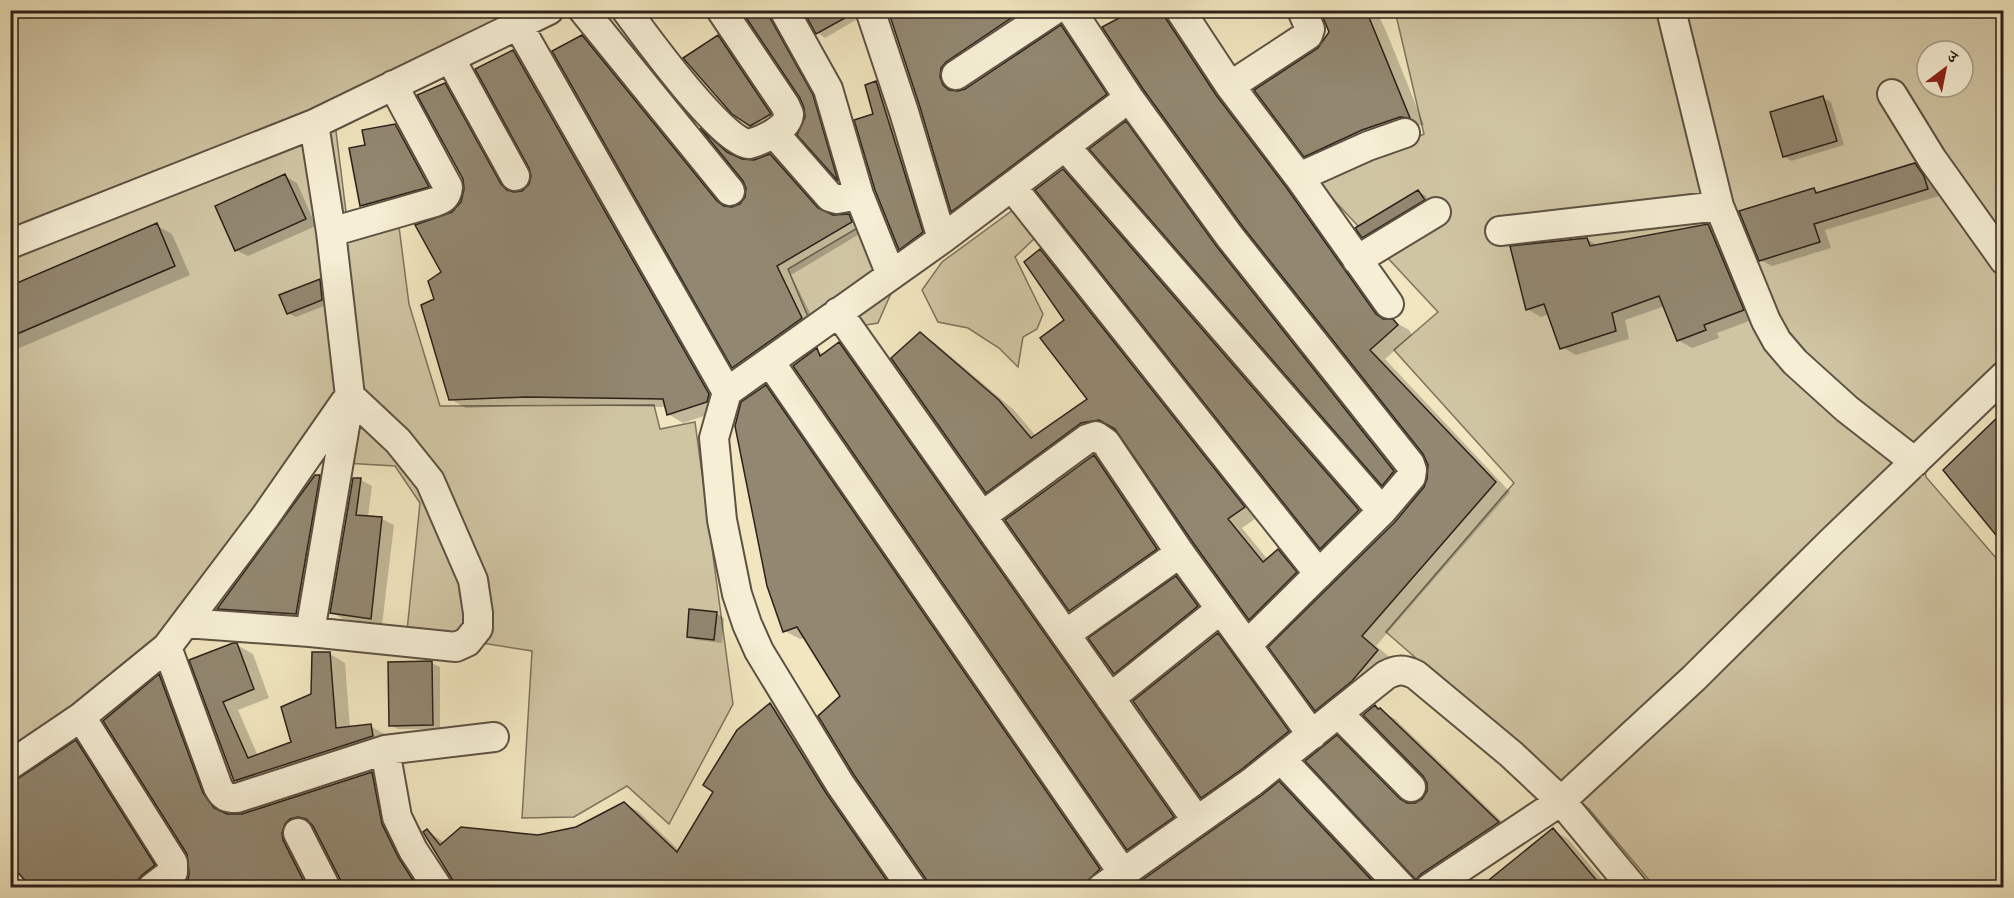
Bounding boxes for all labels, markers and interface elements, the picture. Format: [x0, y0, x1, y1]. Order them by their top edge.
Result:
north arrow [1915, 39, 1975, 99]
text: उ [1943, 46, 1963, 69]

